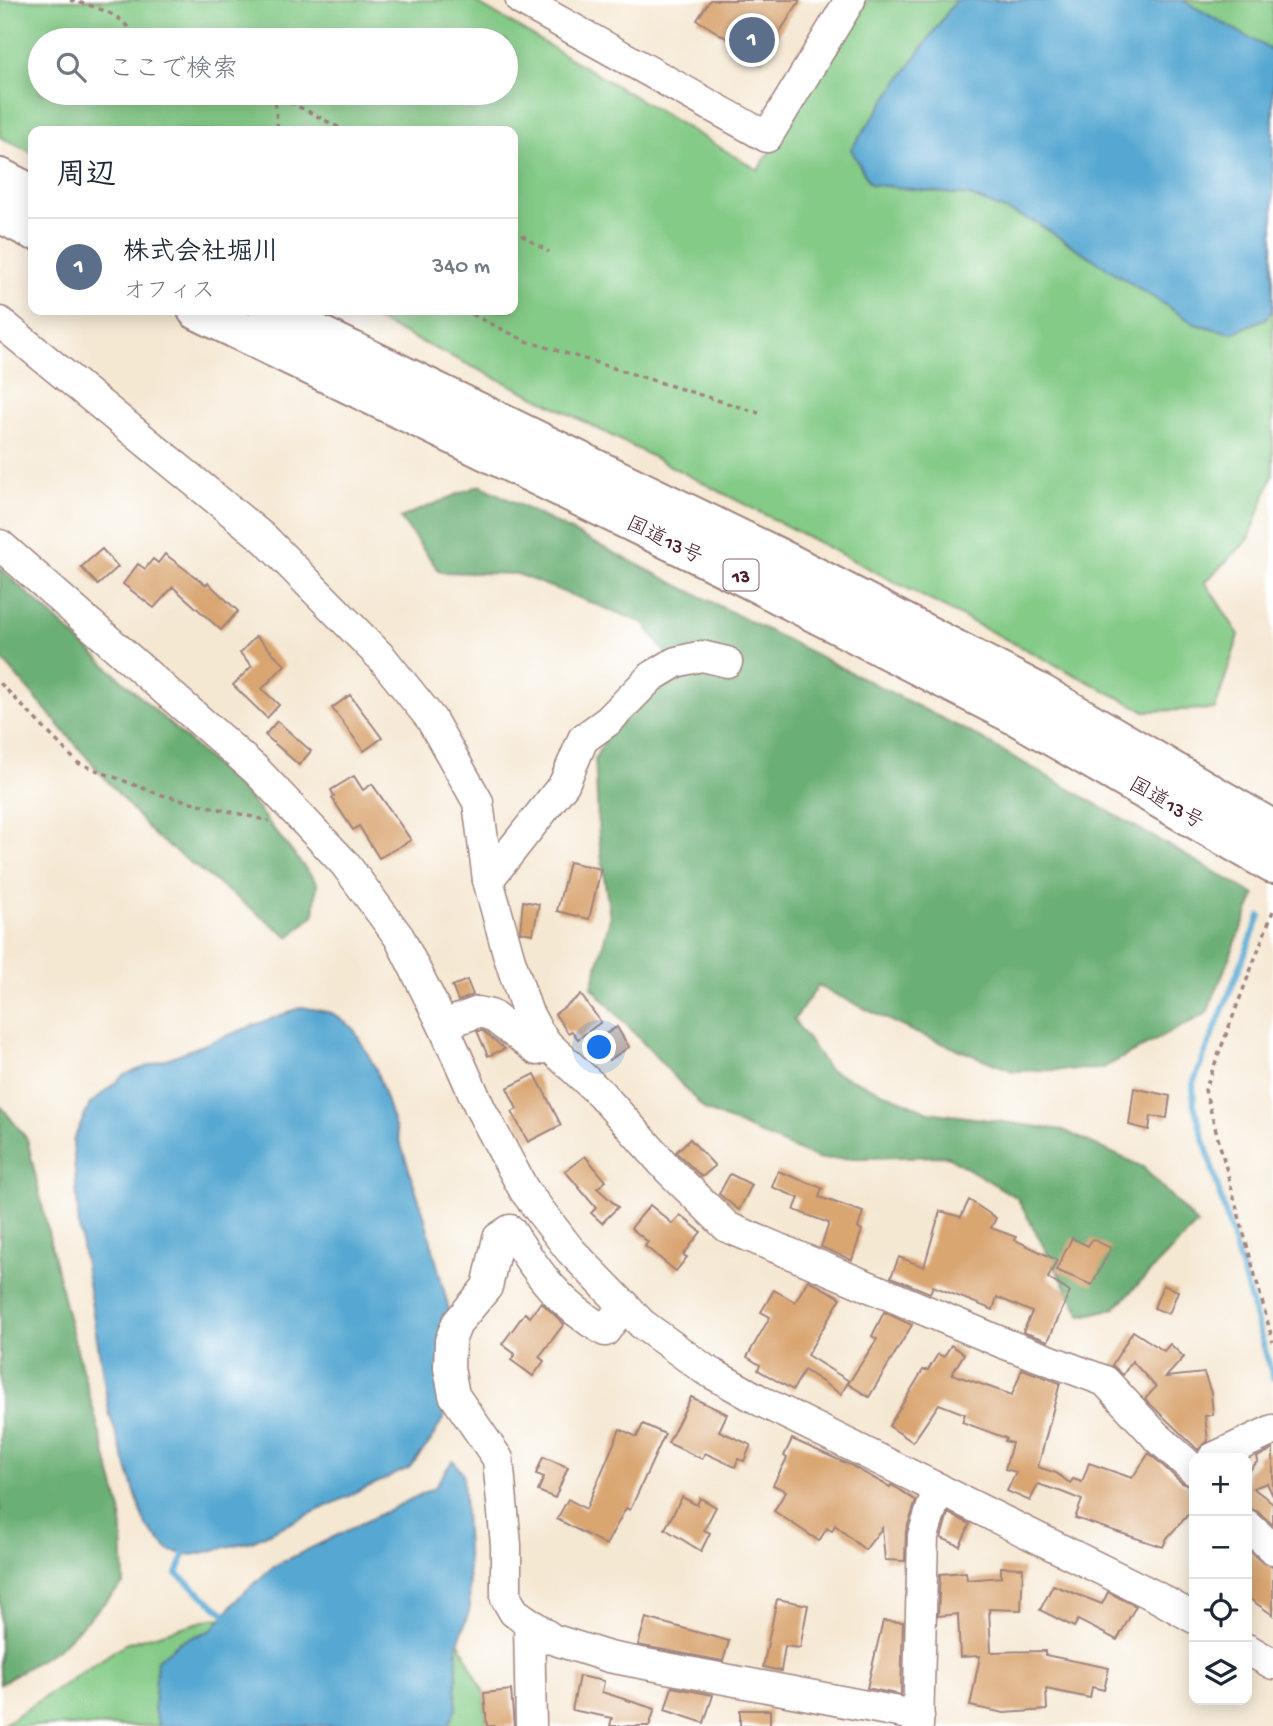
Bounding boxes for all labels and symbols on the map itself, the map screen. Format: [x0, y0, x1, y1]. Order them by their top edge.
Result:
pin: 1 [729, 14, 775, 66]
street label: 国道13号 [621, 512, 706, 571]
road number: 13 [724, 560, 758, 590]
street label: 国道13号 [1123, 773, 1208, 836]
your location [582, 1030, 616, 1064]

